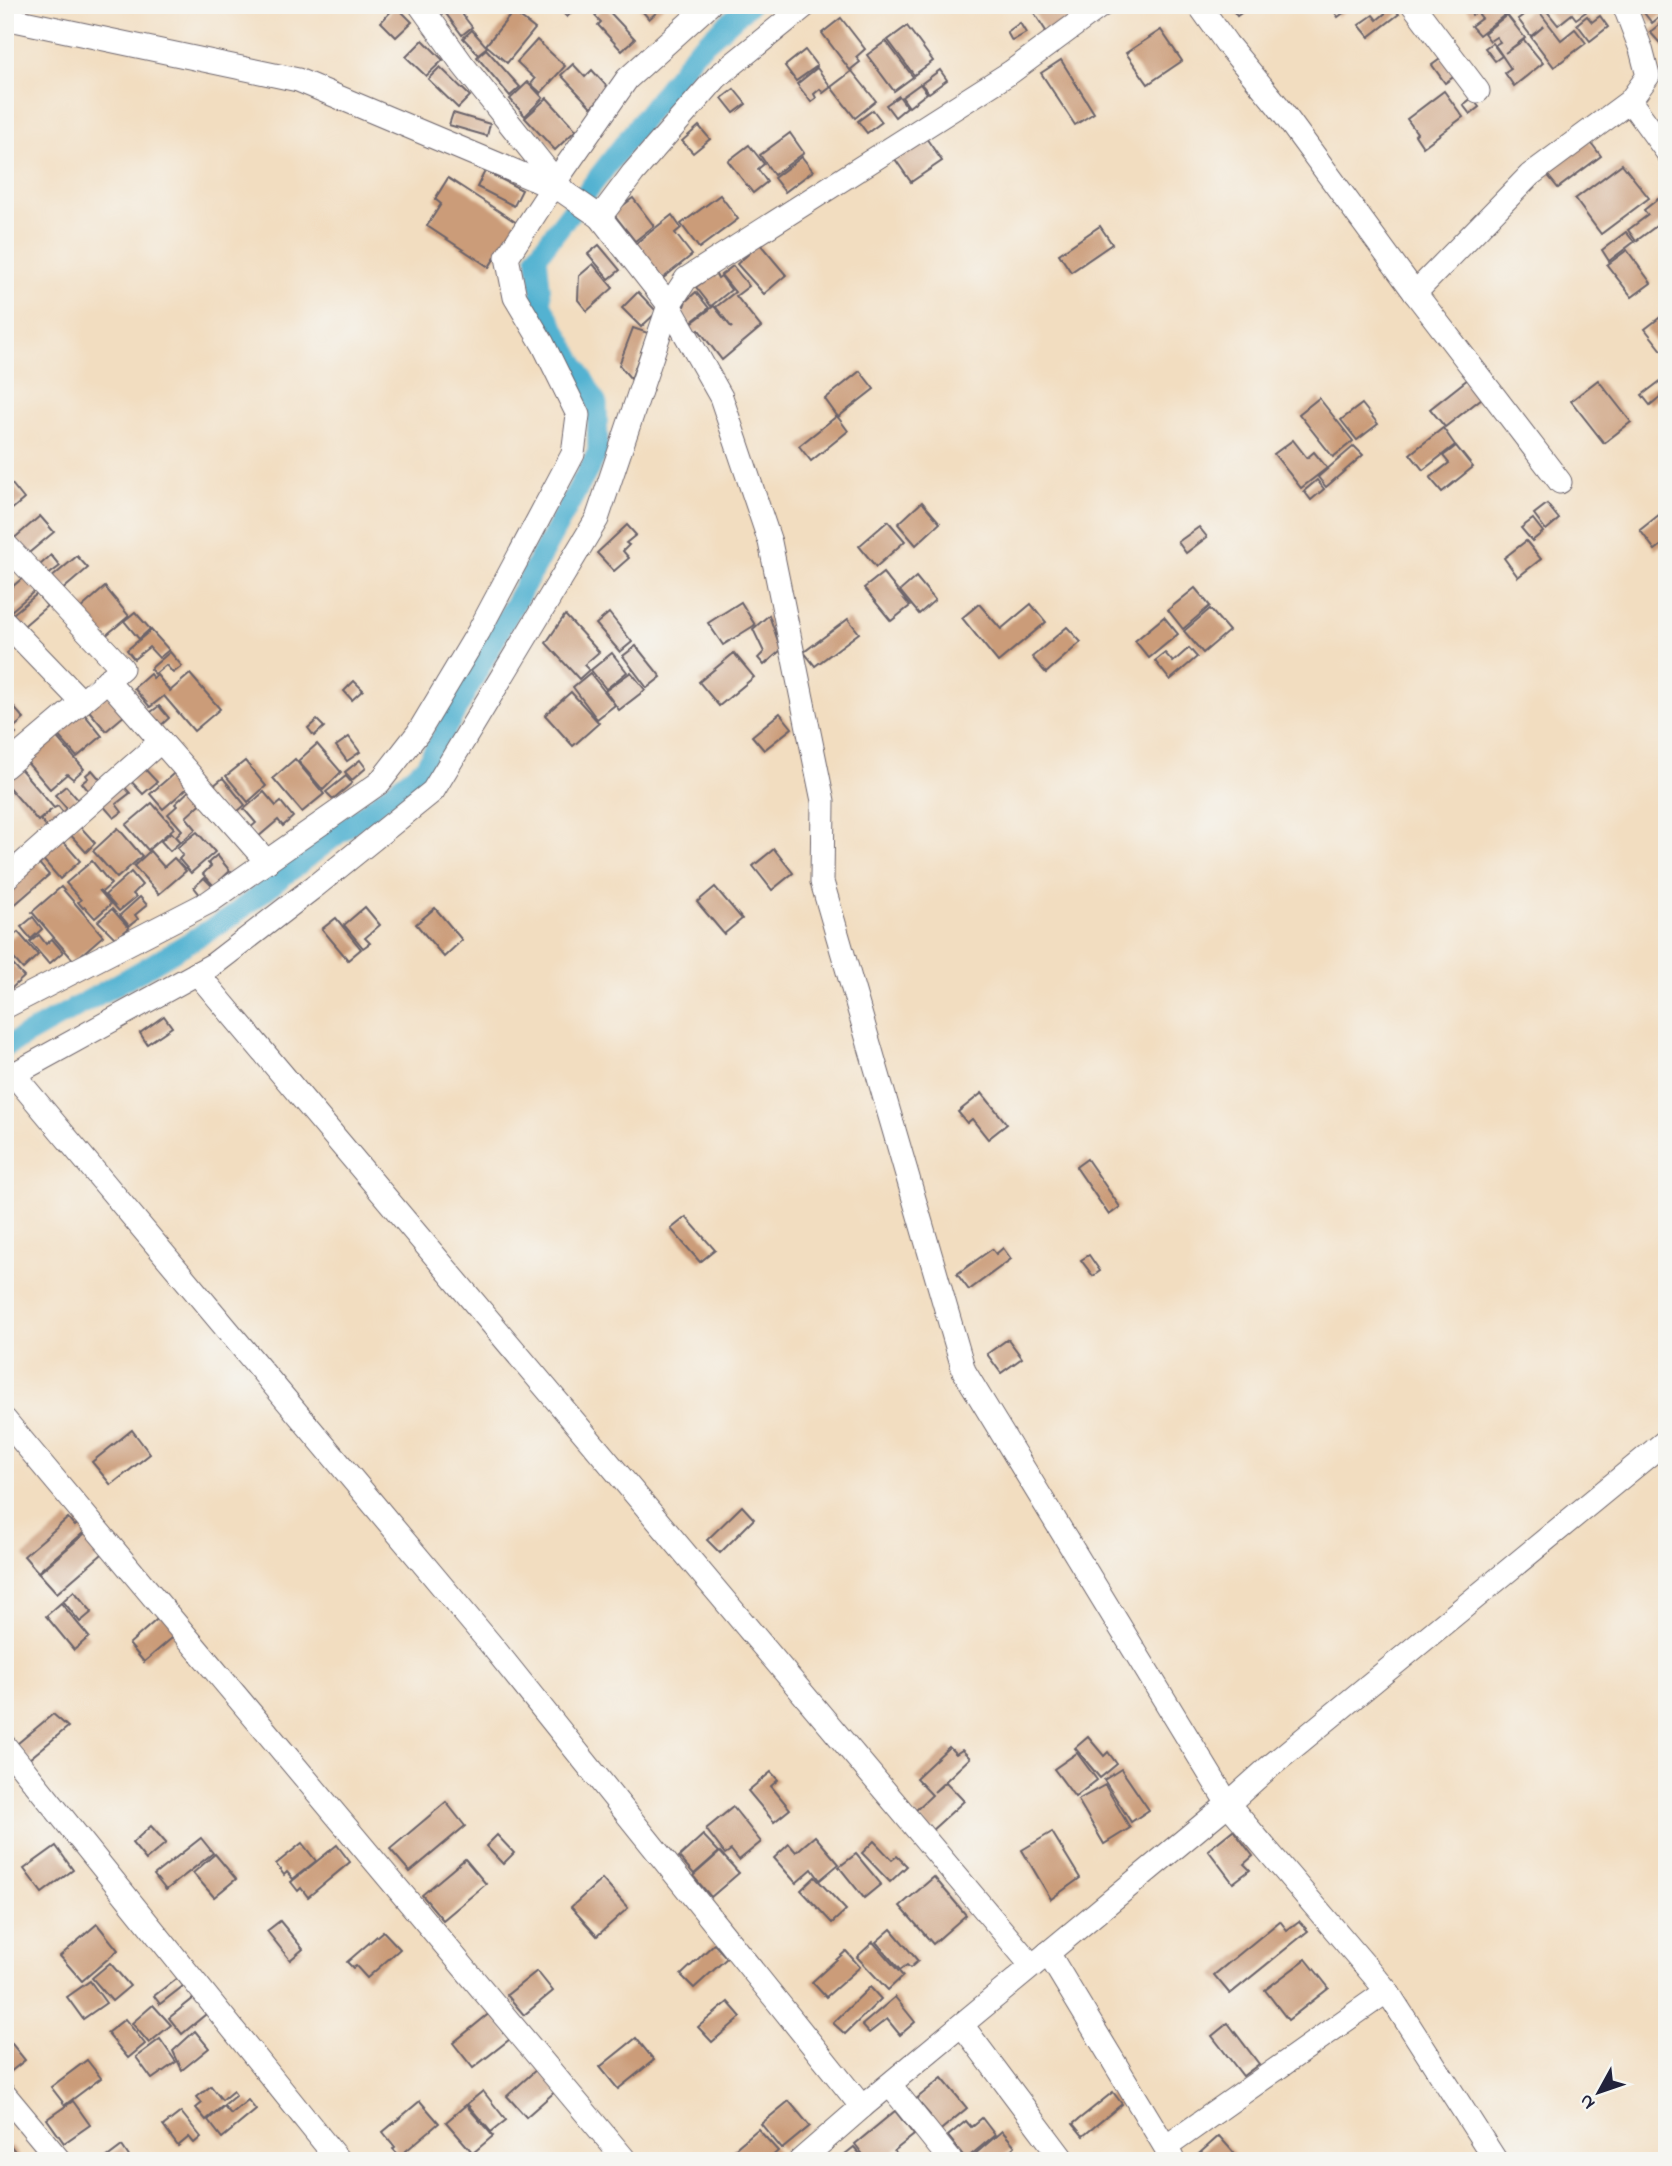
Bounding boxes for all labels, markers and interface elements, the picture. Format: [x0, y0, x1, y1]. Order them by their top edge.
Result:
north arrow [1564, 2058, 1634, 2128]
text: N [1573, 2088, 1602, 2115]

